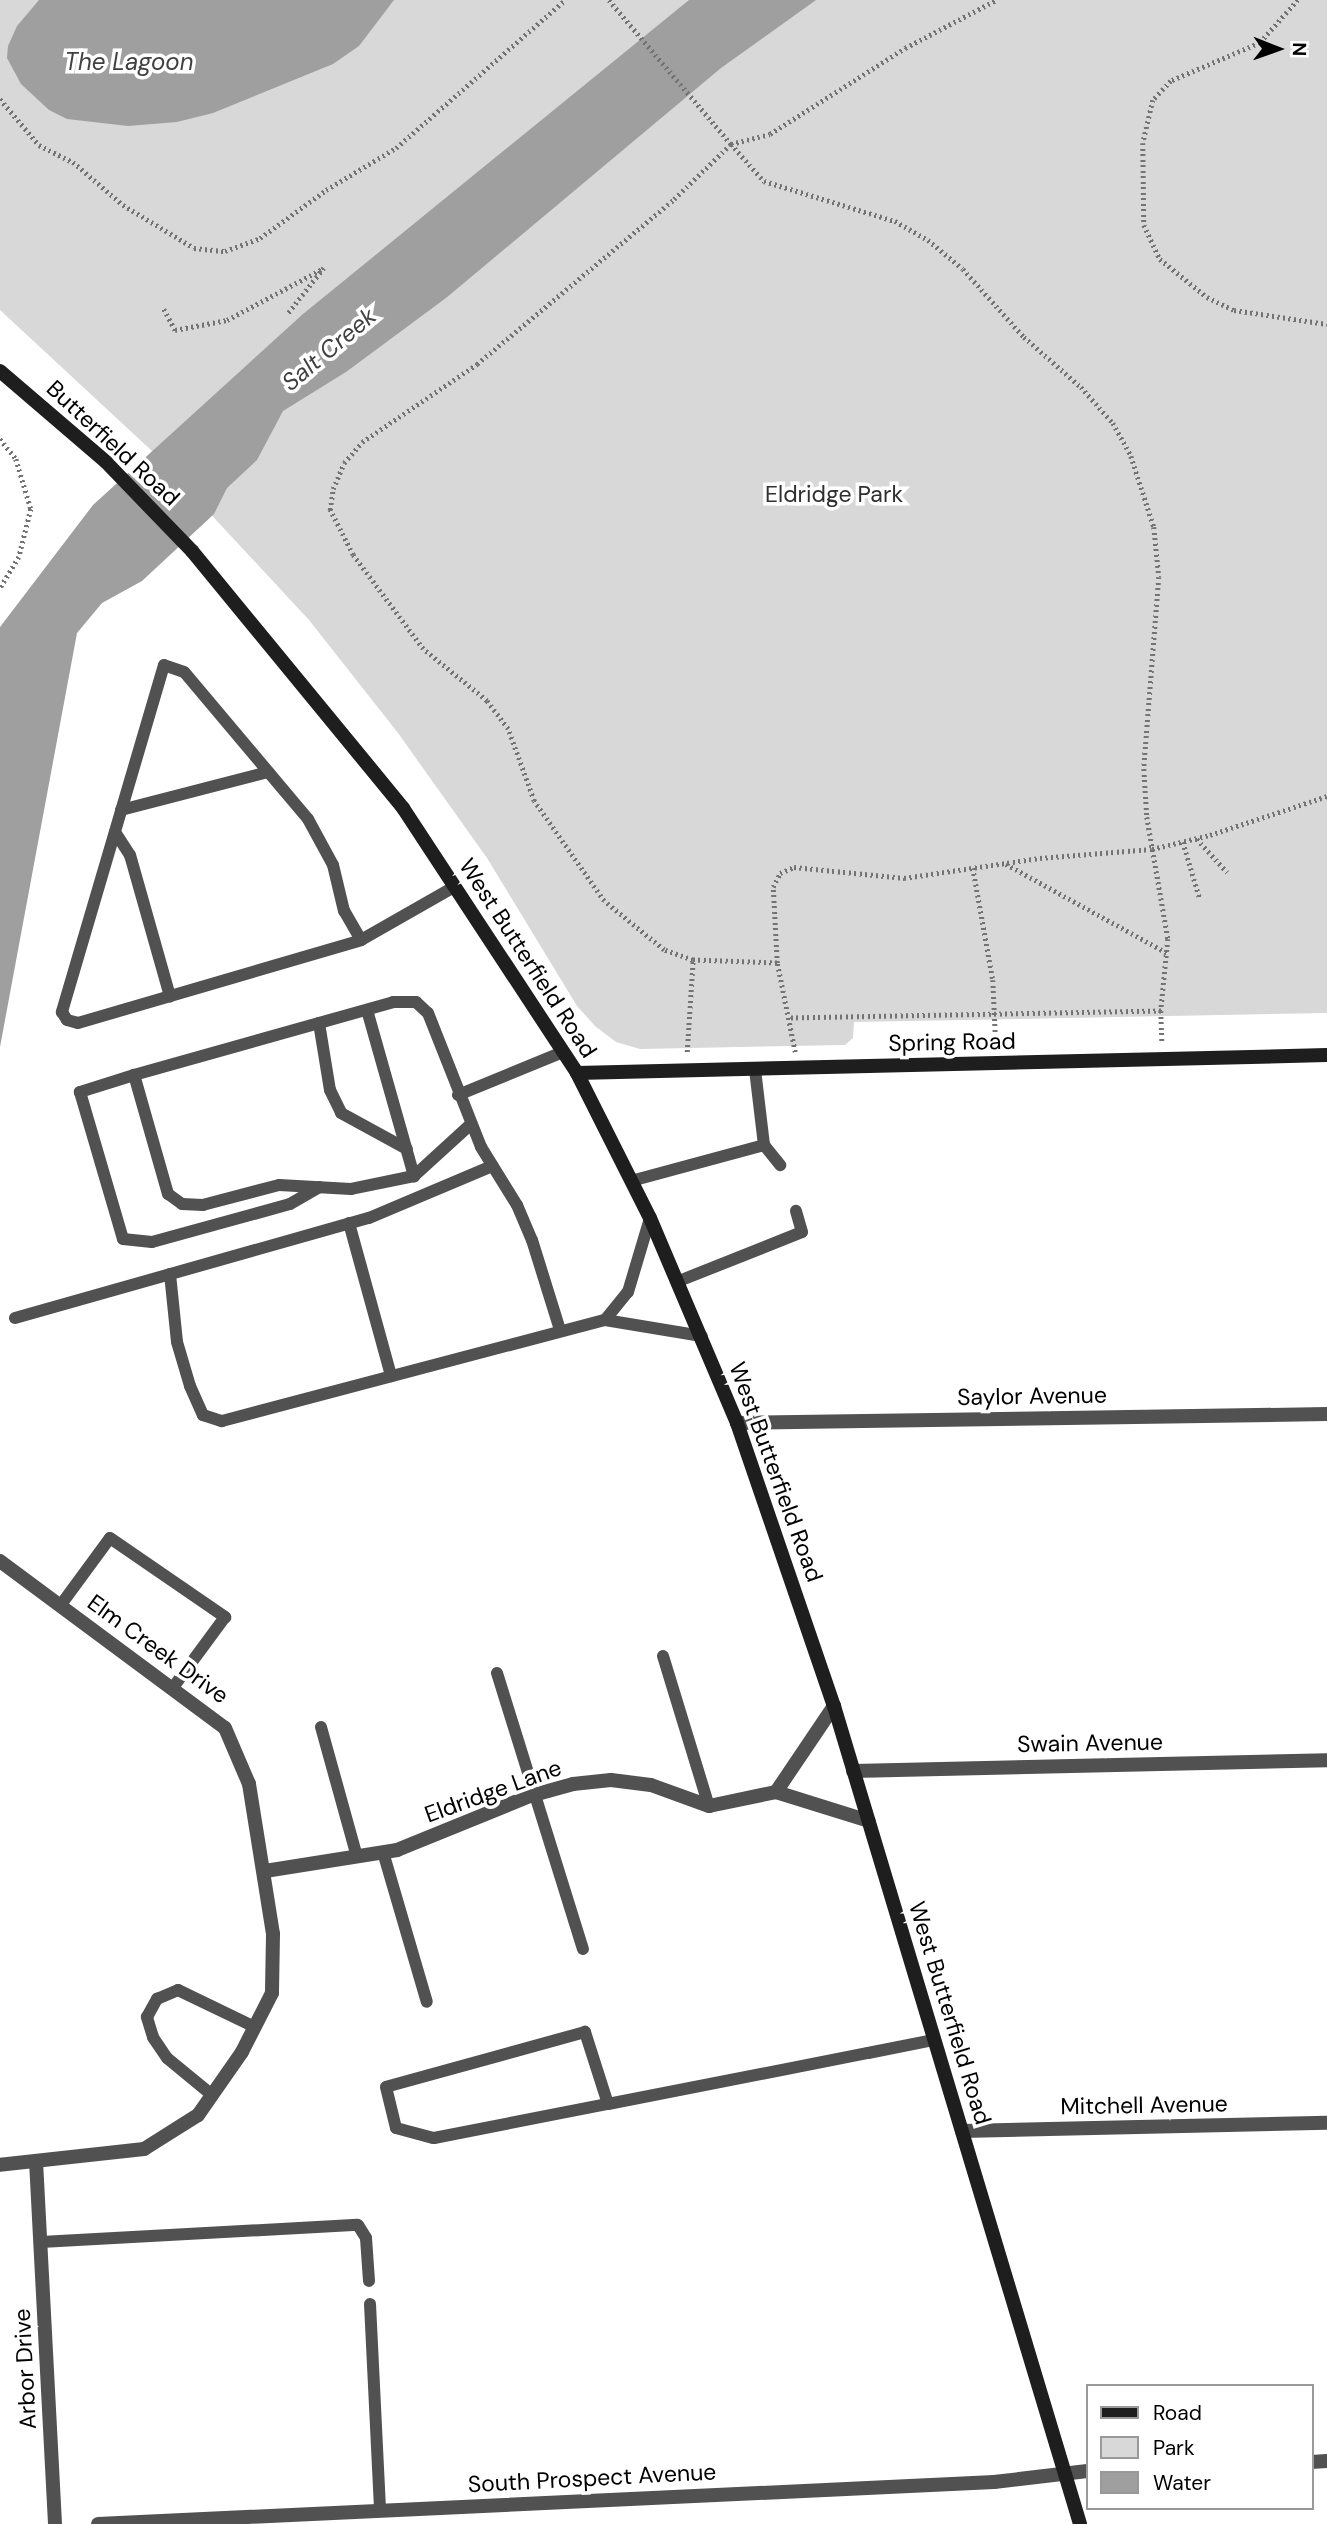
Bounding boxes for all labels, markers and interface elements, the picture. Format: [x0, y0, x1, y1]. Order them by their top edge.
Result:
north arrow [1243, 14, 1313, 84]
text: N [1287, 42, 1312, 57]
water label: The Lagoon [65, 48, 193, 76]
water label: Salt Creek [276, 301, 382, 397]
street label: Butterfield Road [41, 374, 185, 512]
park label: Eldridge Park [765, 480, 903, 508]
street label: West Butterfield Road [453, 853, 603, 1063]
street label: Spring Road [888, 1027, 1016, 1057]
street label: West Butterfield Road [723, 1358, 829, 1586]
street label: Saylor Avenue [957, 1381, 1107, 1411]
street label: Elm Creek Drive [82, 1589, 234, 1709]
street label: Swain Avenue [1017, 1728, 1163, 1758]
street label: Eldridge Lane [421, 1754, 565, 1828]
street label: West Butterfield Road [903, 1898, 997, 2128]
street label: Mitchell Avenue [1060, 2090, 1228, 2120]
street label: Arbor Drive [8, 2308, 42, 2430]
legend [1086, 2384, 1313, 2510]
text: Road [1153, 2399, 1202, 2427]
text: Park [1153, 2434, 1194, 2462]
street label: South Prospect Avenue [467, 2458, 717, 2498]
text: Water [1153, 2469, 1211, 2497]

